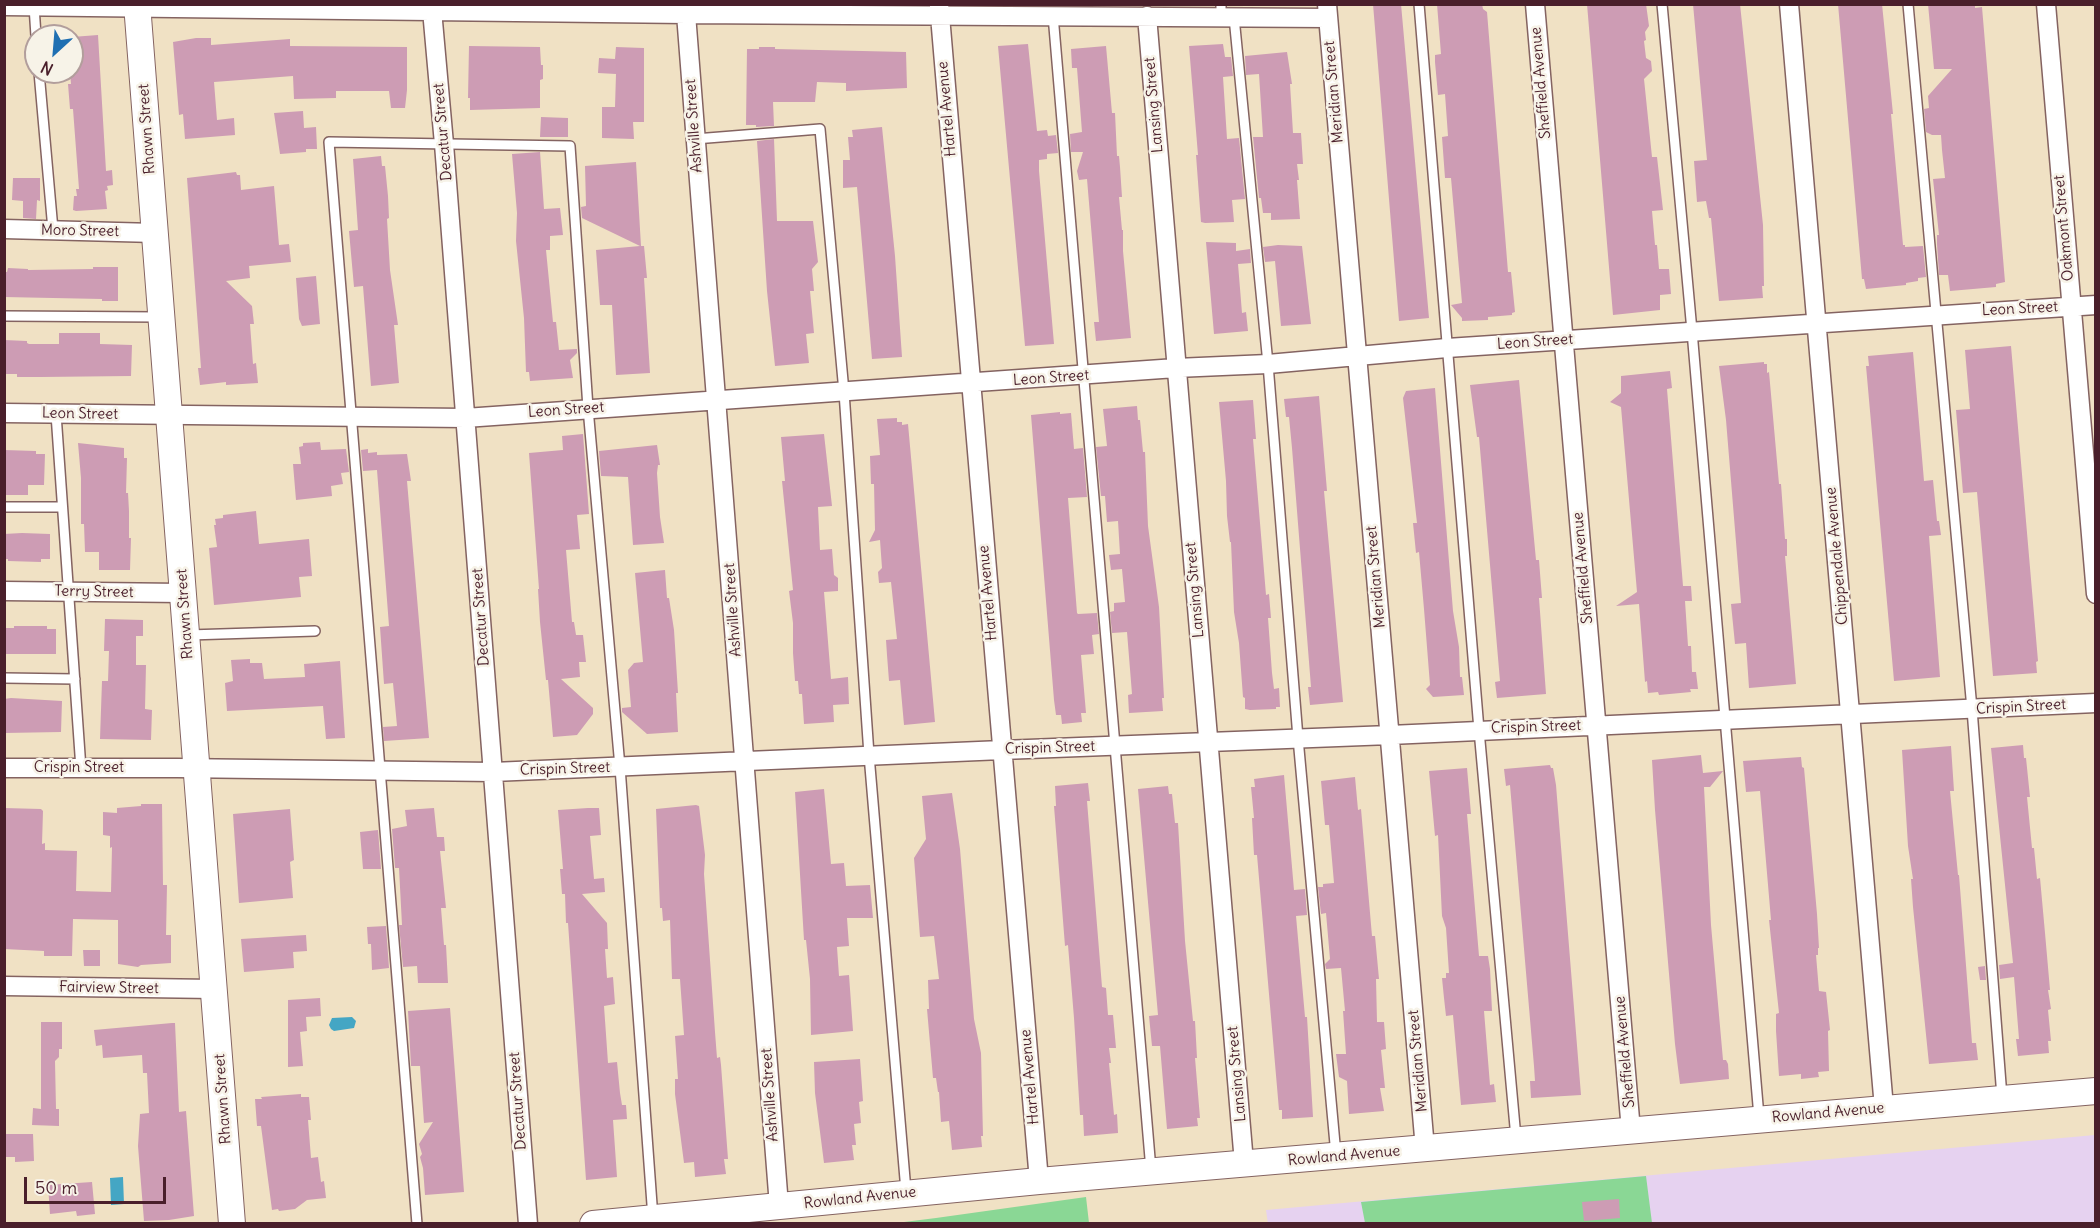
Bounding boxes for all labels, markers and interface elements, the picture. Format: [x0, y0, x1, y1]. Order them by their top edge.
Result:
north arrow [24, 24, 84, 84]
street label: Sheffield Avenue [1527, 26, 1555, 140]
street label: Meridian Street [1321, 40, 1347, 144]
street label: Lansing Street [1141, 56, 1167, 154]
text: N [38, 57, 56, 80]
street label: Hartel Avenue [934, 61, 960, 157]
street label: Ashville Street [682, 78, 706, 174]
street label: Decatur Street [430, 82, 456, 182]
street label: Rhawn Street [135, 83, 159, 175]
street label: Oakmont Street [2050, 174, 2078, 282]
street label: Moro Street [41, 221, 119, 241]
street label: Leon Street [1981, 298, 2059, 320]
street label: Leon Street [1496, 330, 1574, 354]
street label: Leon Street [1012, 366, 1090, 390]
street label: Leon Street [527, 398, 605, 422]
street label: Leon Street [42, 404, 118, 424]
street label: Chippendale Avenue [1822, 486, 1852, 626]
street label: Sheffield Avenue [1569, 511, 1597, 625]
street label: Meridian Street [1363, 525, 1389, 629]
street label: Lansing Street [1182, 541, 1208, 639]
street label: Hartel Avenue [975, 545, 1001, 641]
street label: Ashville Street [721, 562, 745, 658]
street label: Decatur Street [469, 567, 493, 667]
street label: Rhawn Street [173, 568, 197, 660]
street label: Terry Street [54, 582, 134, 602]
street label: Crispin Street [1975, 696, 2067, 718]
street label: Crispin Street [1491, 716, 1581, 738]
street label: Crispin Street [1005, 737, 1095, 759]
street label: Crispin Street [520, 758, 610, 780]
street label: Crispin Street [34, 759, 124, 777]
street label: Fairview Street [59, 978, 159, 998]
street label: Sheffield Avenue [1611, 995, 1639, 1109]
street label: Meridian Street [1405, 1009, 1431, 1113]
street label: Lansing Street [1224, 1025, 1250, 1123]
street label: Hartel Avenue [1017, 1029, 1043, 1125]
street label: Ashville Street [758, 1047, 782, 1143]
street label: Decatur Street [506, 1051, 530, 1151]
street label: Rhawn Street [211, 1053, 235, 1145]
street label: Rowland Avenue [1771, 1099, 1885, 1127]
street label: Rowland Avenue [1287, 1142, 1401, 1170]
scale bar [27, 1165, 170, 1203]
text: 50 m [35, 1176, 77, 1199]
street label: Rowland Avenue [803, 1183, 917, 1213]

